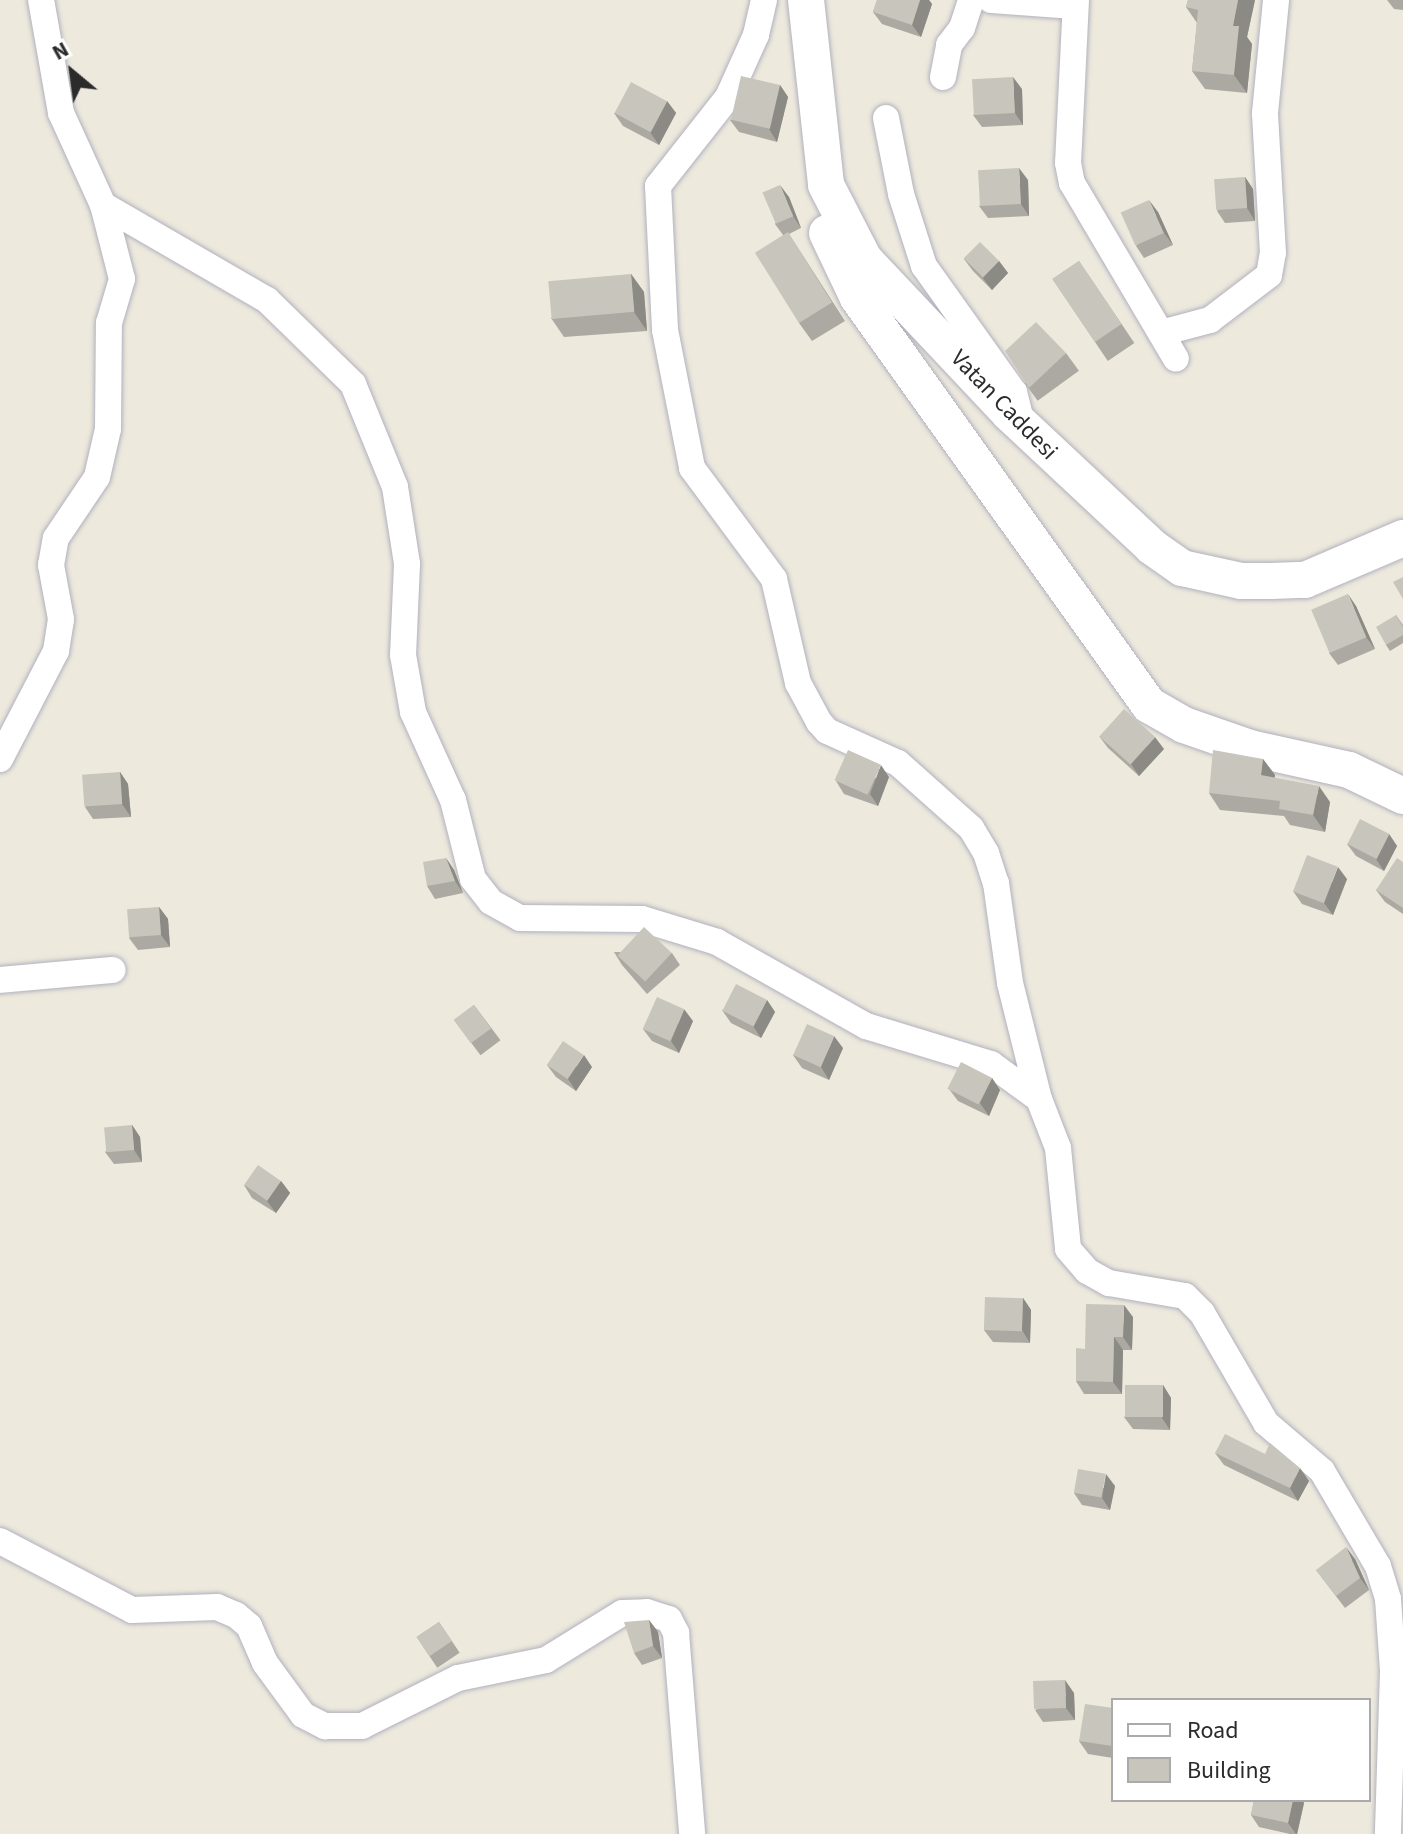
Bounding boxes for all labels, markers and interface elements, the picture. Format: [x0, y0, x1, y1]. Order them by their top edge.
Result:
north arrow [32, 32, 112, 112]
text: N [46, 33, 75, 69]
street label: Vatan Caddesi [944, 344, 1064, 466]
legend [1111, 1698, 1371, 1802]
text: Road [1187, 1713, 1239, 1748]
text: Building [1187, 1753, 1271, 1788]

